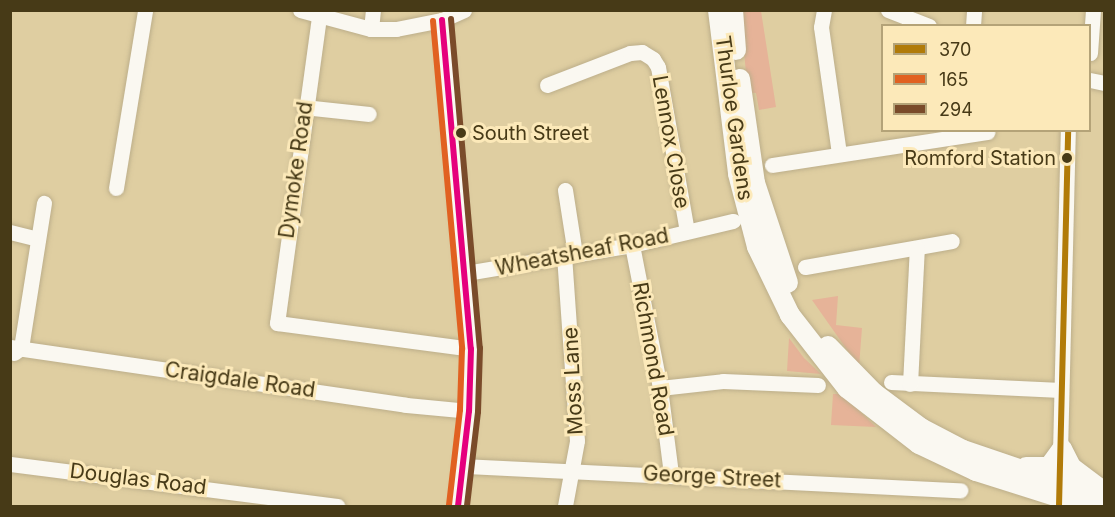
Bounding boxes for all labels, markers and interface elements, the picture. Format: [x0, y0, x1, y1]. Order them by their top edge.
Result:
legend [881, 24, 1091, 132]
street label: Thurloe Gardens [710, 34, 758, 202]
text: 370 [939, 39, 971, 60]
text: 165 [939, 69, 968, 90]
street label: Lennox Close [647, 73, 695, 211]
text: 294 [939, 99, 973, 120]
street label: Dymoke Road [274, 100, 318, 240]
place label: South Street [472, 121, 589, 145]
marker: South Street [455, 127, 467, 139]
place label: Romford Station [904, 146, 1056, 170]
marker: Romford Station [1061, 152, 1073, 164]
street label: Wheatsheaf Road [493, 223, 671, 281]
street label: Richmond Road [627, 280, 679, 438]
street label: Moss Lane [558, 326, 588, 436]
street label: Craigdale Road [163, 357, 317, 403]
street label: Douglas Road [68, 458, 208, 500]
street label: George Street [642, 461, 782, 493]

